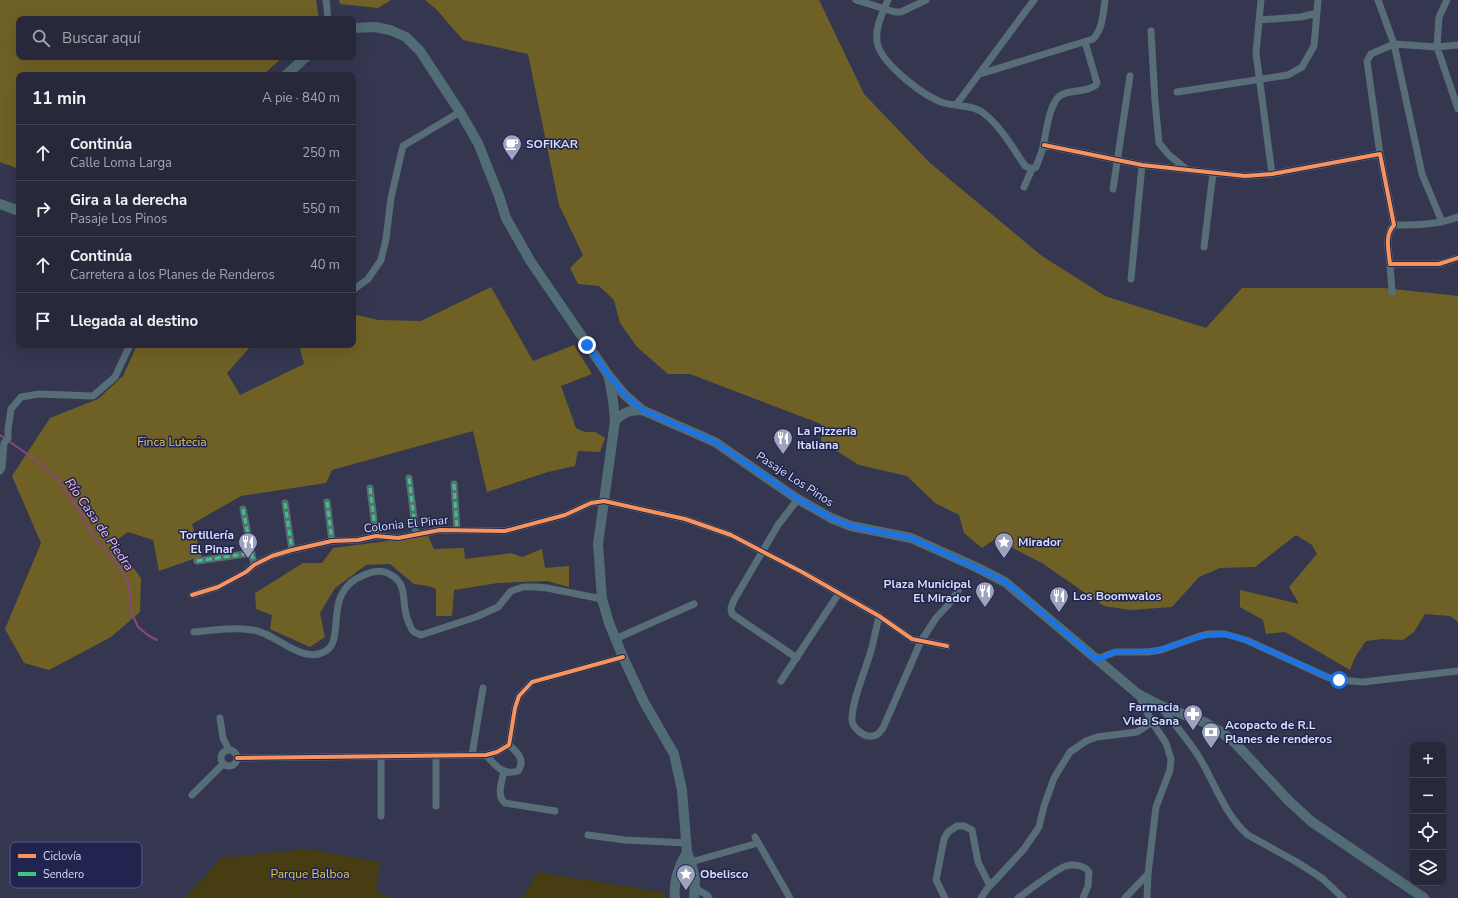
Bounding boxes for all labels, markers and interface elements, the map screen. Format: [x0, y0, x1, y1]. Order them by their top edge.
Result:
search box [16, 16, 356, 60]
icon: search [30, 27, 52, 49]
text: Buscar aquí [62, 28, 140, 48]
text: 11 min [32, 87, 86, 110]
text: A pie · 840 m [262, 89, 340, 107]
cafe icon: SOFIKAR [501, 133, 523, 161]
text: Continúa [70, 134, 132, 154]
place label: SOFIKAR [526, 136, 579, 152]
icon: ahead [32, 142, 54, 164]
text: 250 m [302, 144, 340, 162]
text: Calle Loma Larga [70, 154, 172, 172]
text: Gira a la derecha [70, 190, 187, 210]
icon: right [32, 198, 54, 220]
text: 550 m [302, 200, 340, 218]
text: Pasaje Los Pinos [70, 210, 167, 228]
text: Continúa [70, 246, 132, 266]
icon: ahead [32, 254, 54, 276]
text: 40 m [310, 256, 340, 274]
text: Carretera a los Planes de Renderos [70, 266, 275, 284]
icon: arrive [32, 310, 54, 332]
text: Llegada al destino [70, 311, 198, 331]
route end [578, 336, 596, 354]
place label: La Pizzeria Italiana [797, 423, 857, 453]
restaurant icon: La Pizzeria Italiana [772, 427, 794, 455]
park label: Finca Lutecia [137, 434, 207, 450]
street label: Pasaje Los Pinos [753, 448, 837, 510]
water label: Río Casa de Piedra [60, 475, 138, 575]
street label: Colonia El Pinar [363, 512, 450, 536]
place label: Tortillería El Pinar [179, 527, 234, 557]
restaurant icon: Tortillería El Pinar [237, 531, 259, 559]
place icon: Mirador [993, 531, 1015, 559]
place label: Mirador [1018, 534, 1062, 550]
place label: Plaza Municipal El Mirador [884, 576, 971, 606]
restaurant icon: Plaza Municipal El Mirador [974, 580, 996, 608]
restaurant icon: Los Boomwalos [1048, 585, 1070, 613]
place label: Los Boomwalos [1073, 588, 1162, 604]
route start [1330, 671, 1348, 689]
place label: Farmacia Vida Sana [1122, 699, 1179, 729]
pharmacy icon: Farmacia Vida Sana [1182, 703, 1204, 731]
place label: Acopacto de R.L Planes de renderos [1225, 717, 1332, 747]
bank icon: Acopacto de R.L Planes de renderos [1200, 721, 1222, 749]
map controls [1410, 742, 1446, 886]
button: + [1410, 742, 1446, 778]
button: − [1410, 778, 1446, 814]
button: locate [1410, 814, 1446, 850]
legend [10, 842, 142, 888]
text: Ciclovía [43, 849, 82, 864]
button: layers [1410, 850, 1446, 886]
place icon: Obelisco [675, 863, 697, 891]
park label: Parque Balboa [270, 866, 350, 882]
place label: Obelisco [700, 866, 748, 882]
text: Sendero [43, 867, 84, 882]

